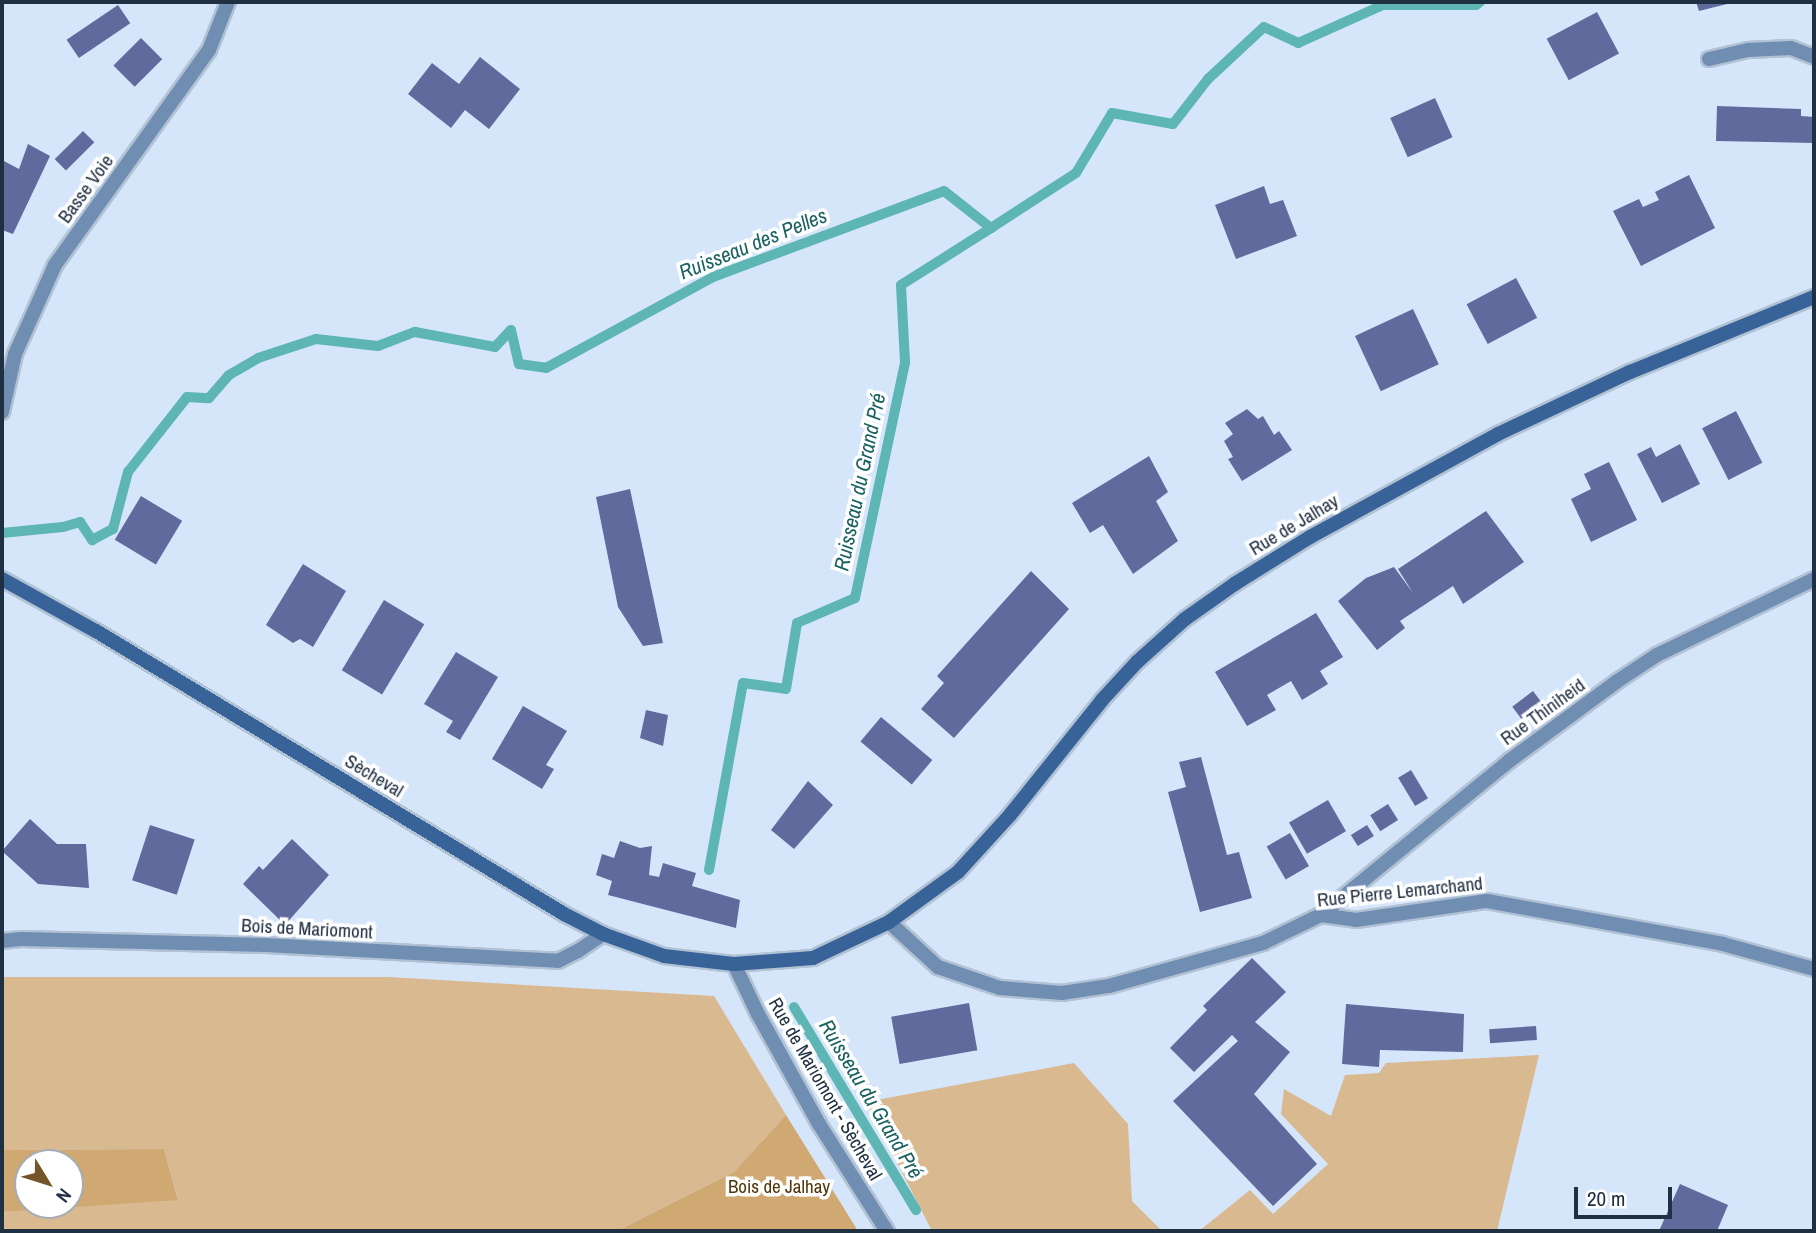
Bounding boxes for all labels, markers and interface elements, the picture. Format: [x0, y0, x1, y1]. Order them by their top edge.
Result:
street label: Basse Voie [54, 150, 118, 228]
water label: Ruisseau des Pelles [676, 203, 830, 285]
water label: Ruisseau du Grand Pré [829, 391, 891, 573]
street label: Rue de Jalhay [1245, 490, 1343, 560]
street label: Rue Thiniheid [1496, 674, 1590, 750]
street label: Sècheval [341, 750, 407, 802]
street label: Rue Pierre Lemarchand [1316, 872, 1484, 912]
street label: Bois de Mariomont [241, 914, 373, 944]
street label: Rue de Mariomont - Sècheval [763, 994, 887, 1184]
water label: Ruisseau du Grand Pré [814, 1015, 928, 1183]
north arrow [14, 1149, 84, 1219]
scale bar [1578, 1174, 1676, 1218]
park label: Bois de Jalhay [728, 1176, 830, 1198]
text: N [50, 1183, 78, 1208]
text: 20 m [1587, 1184, 1625, 1213]

